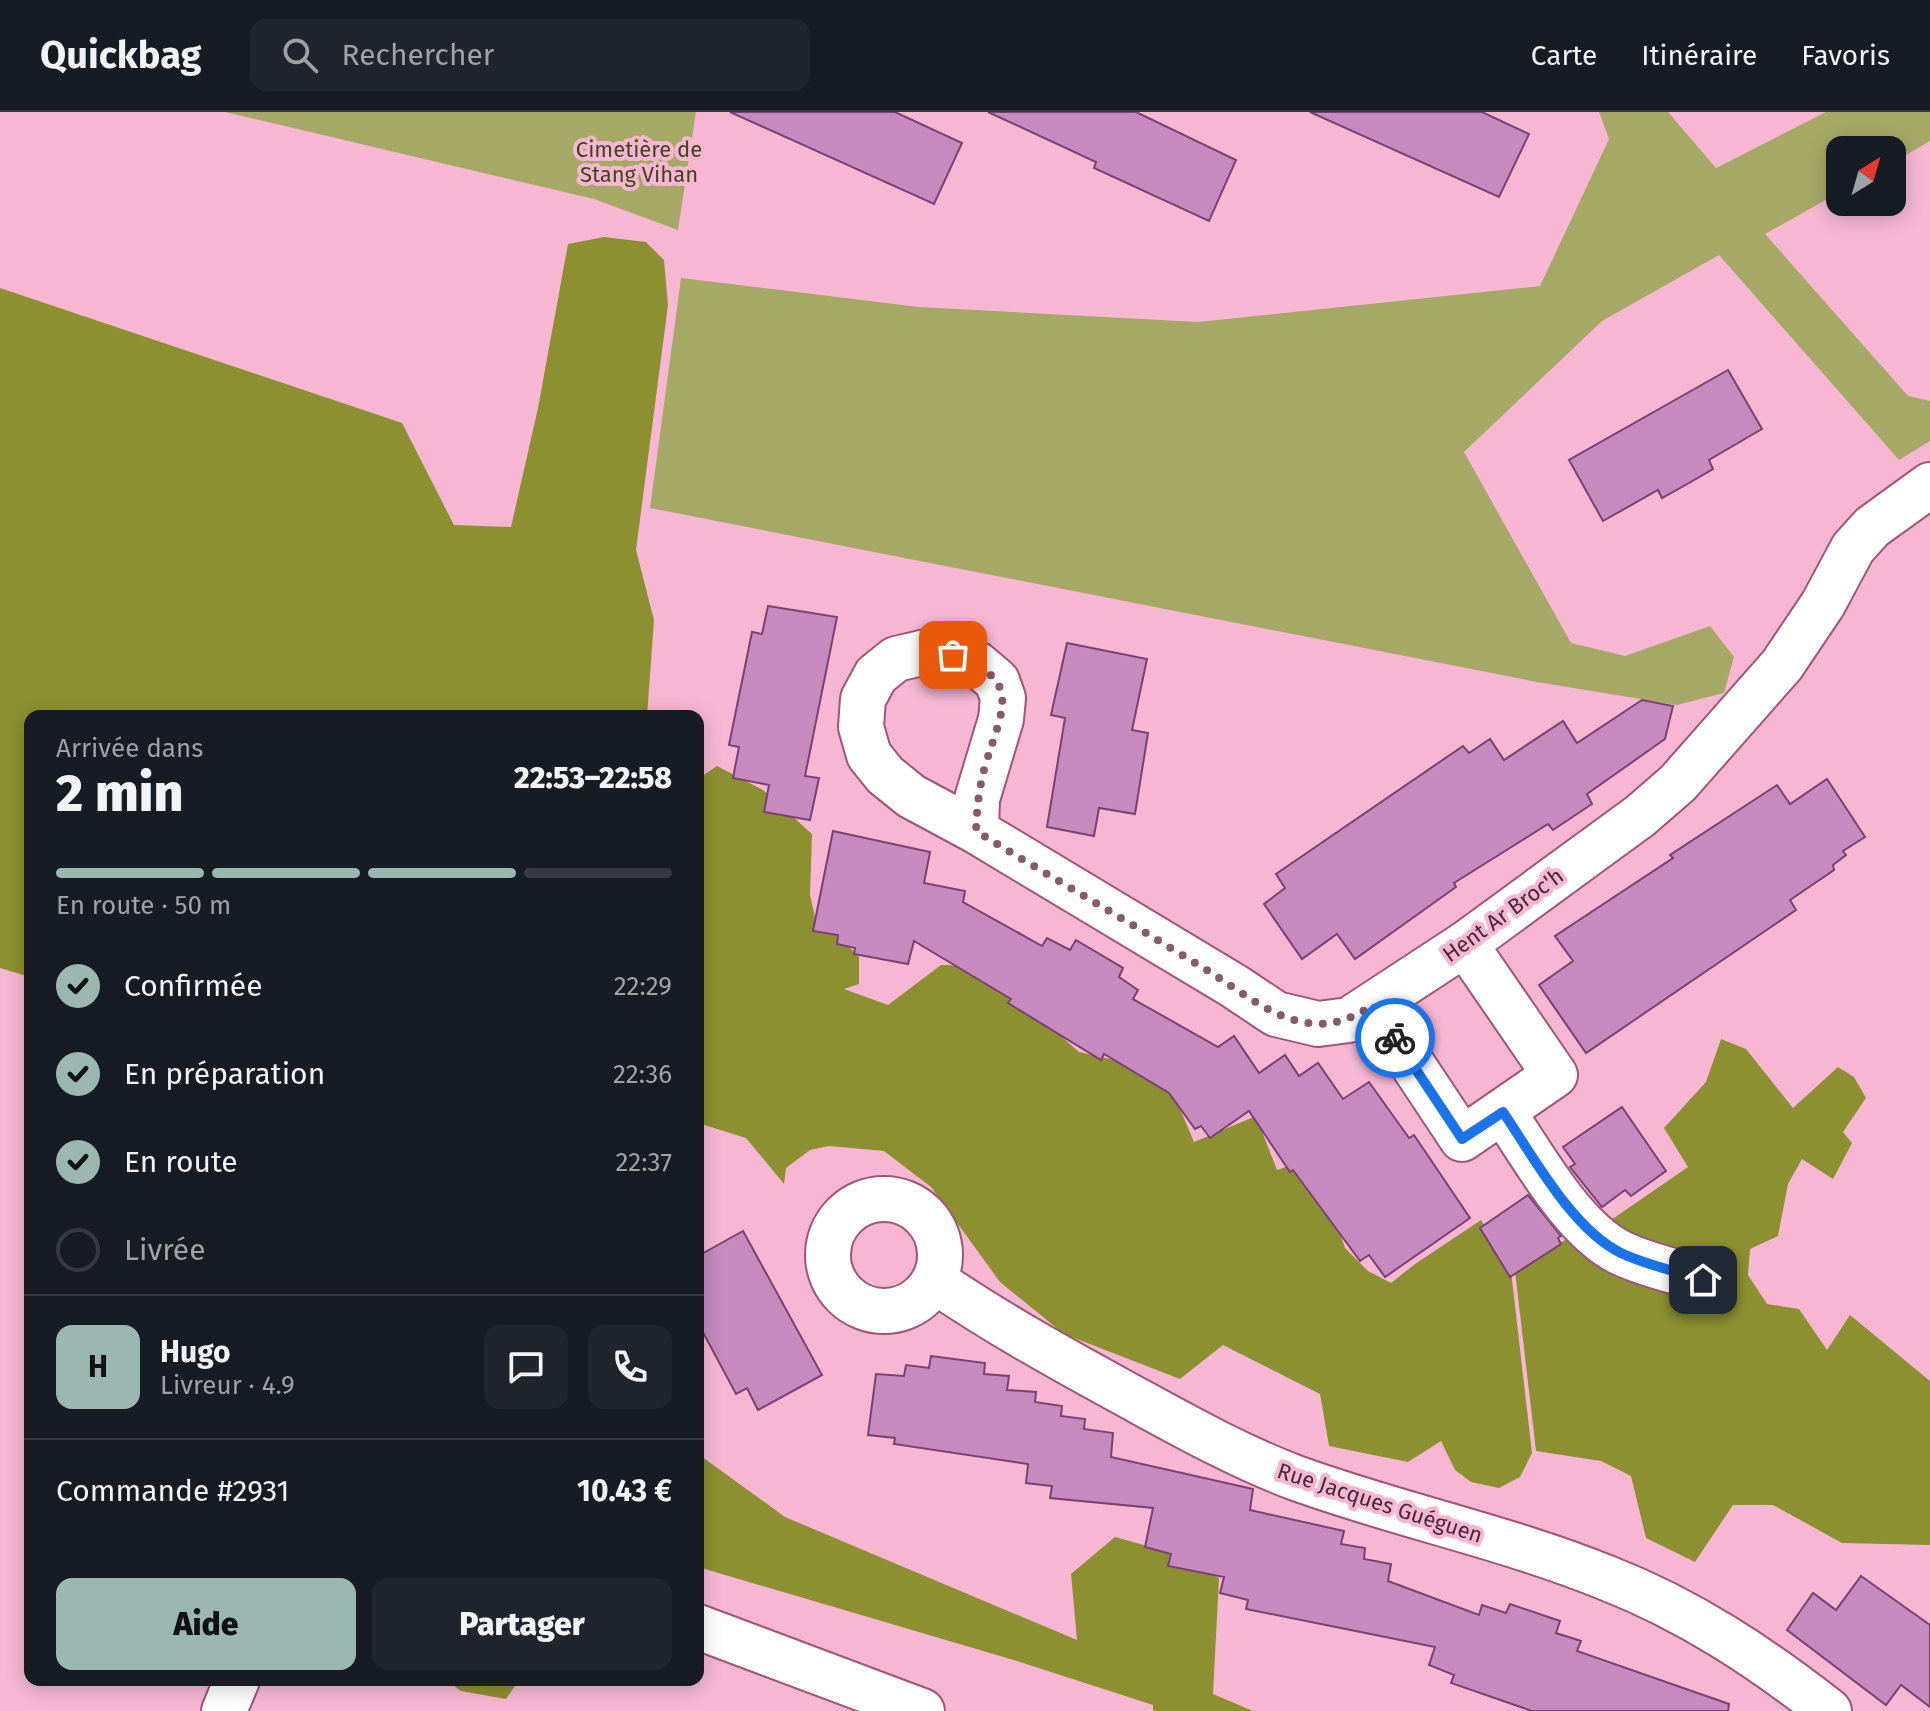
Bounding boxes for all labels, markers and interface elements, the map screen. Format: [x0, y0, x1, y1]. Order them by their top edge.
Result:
search box [250, 19, 810, 91]
text: Quickbag [40, 32, 202, 78]
icon: search [278, 33, 322, 77]
text: Rechercher [342, 37, 494, 73]
text: Carte [1531, 39, 1597, 72]
text: Itinéraire [1641, 39, 1757, 72]
text: Favoris [1801, 39, 1890, 72]
park label: Cimetière de Stang Vihan [576, 136, 702, 188]
north arrow [1826, 136, 1906, 216]
map controls [1826, 136, 1906, 216]
pin [919, 621, 987, 689]
icon: bag [931, 633, 975, 677]
text: Arrivée dans [56, 733, 203, 764]
text: 22:53–22:58 [514, 760, 672, 796]
text: 2 min [56, 762, 183, 825]
street label: Hent Ar Broc'h [1437, 862, 1569, 968]
text: En route · 50 m [56, 890, 231, 921]
icon: check [56, 964, 100, 1008]
text: Confirmée [124, 968, 263, 1004]
text: 22:29 [614, 971, 672, 1002]
courier [1355, 998, 1435, 1078]
icon: bike [1373, 1016, 1417, 1060]
icon: check [56, 1052, 100, 1096]
text: En préparation [124, 1056, 325, 1092]
text: 22:36 [613, 1059, 672, 1090]
icon: check [56, 1140, 100, 1184]
text: En route [124, 1144, 238, 1180]
text: 22:37 [615, 1147, 672, 1178]
text: Livrée [124, 1232, 206, 1268]
pin [1669, 1246, 1737, 1314]
icon: home [1681, 1258, 1725, 1302]
button: chat [484, 1325, 568, 1409]
button: phone [588, 1325, 672, 1409]
text: Hugo [160, 1334, 231, 1370]
text: H [88, 1349, 108, 1385]
text: Livreur · 4.9 [160, 1370, 295, 1401]
street label: Rue Jacques Guéguen [1274, 1457, 1486, 1549]
text: Commande #2931 [56, 1473, 290, 1509]
text: 10.43 € [577, 1473, 672, 1509]
button: Aide [56, 1578, 356, 1670]
button: Partager [372, 1578, 672, 1670]

